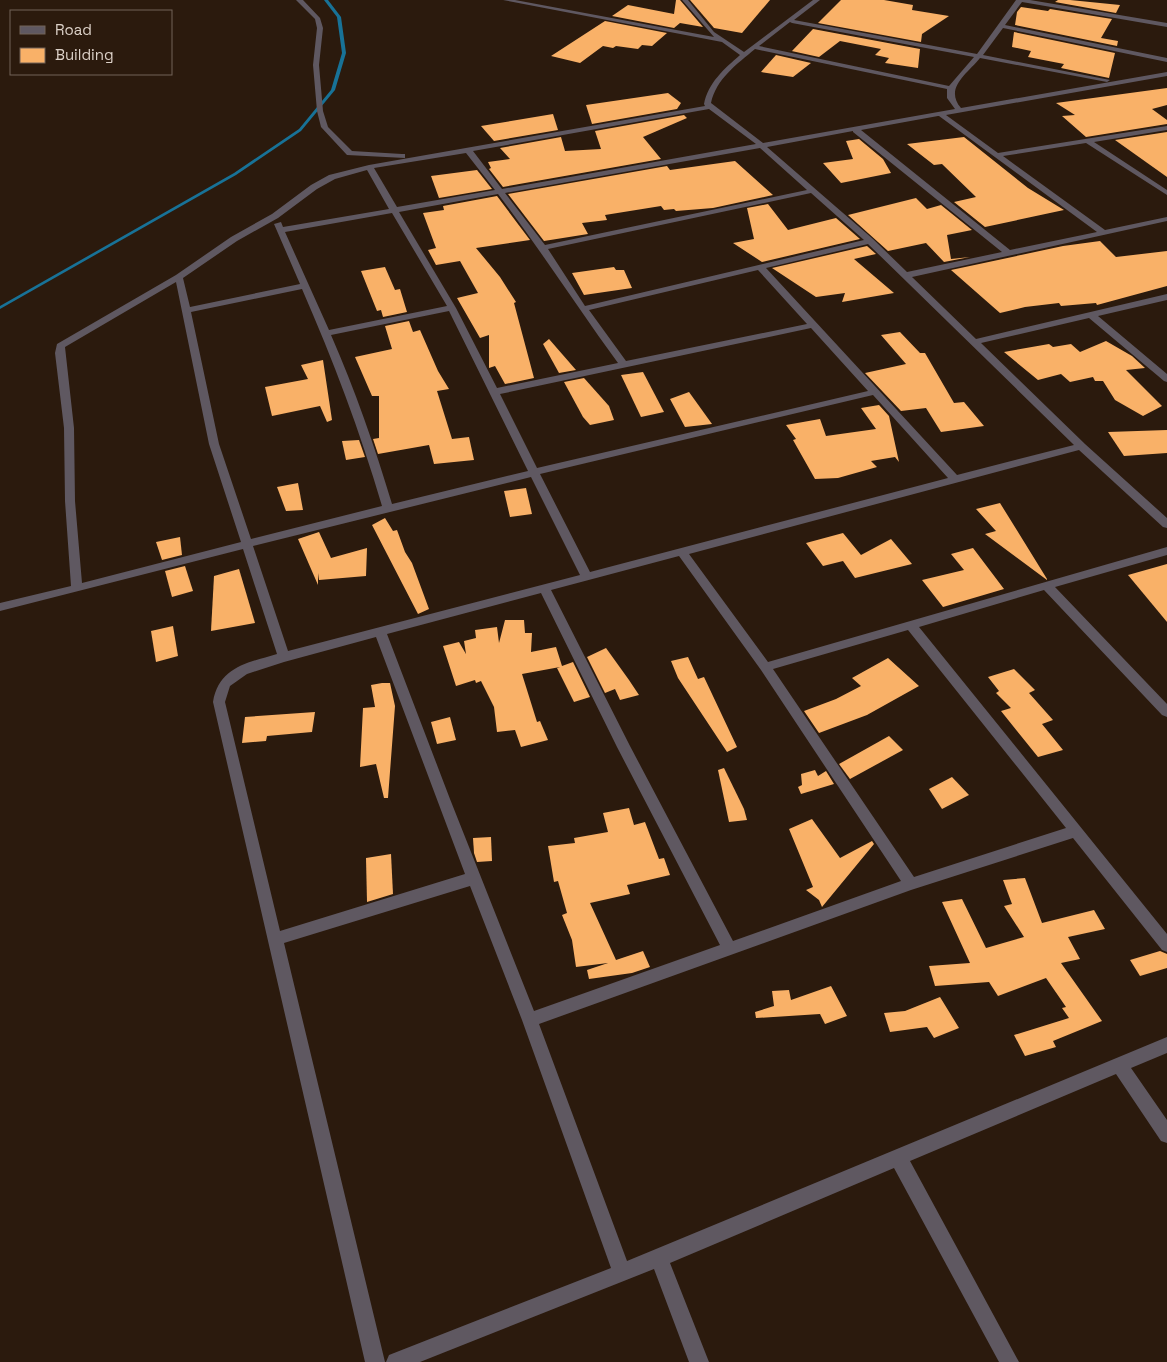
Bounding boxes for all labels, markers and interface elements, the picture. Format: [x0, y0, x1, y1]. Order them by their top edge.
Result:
legend [10, 10, 172, 75]
text: Road [55, 20, 92, 39]
text: Building [55, 45, 114, 64]

